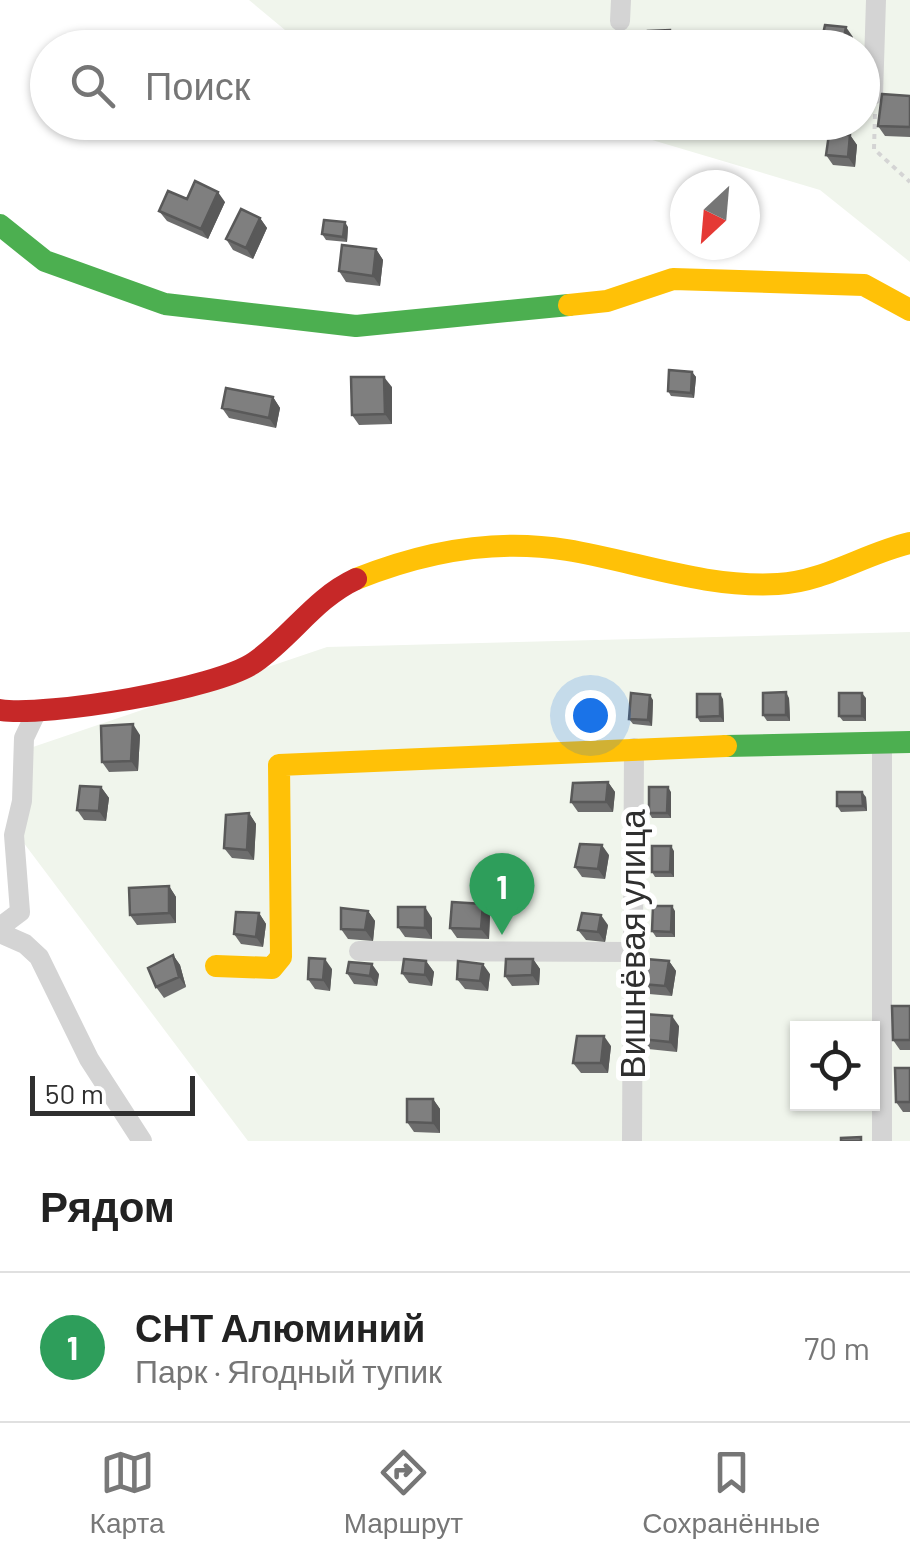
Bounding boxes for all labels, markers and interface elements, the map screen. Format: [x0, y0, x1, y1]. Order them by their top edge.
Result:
search box [30, 30, 880, 140]
icon: search [65, 58, 120, 113]
text: Поиск [145, 62, 250, 108]
north arrow [670, 170, 760, 260]
your location [565, 690, 616, 741]
street label: Вишнёвая улица [610, 809, 652, 1079]
pin: 1 [470, 852, 534, 935]
map controls [790, 1021, 880, 1111]
button: locate [790, 1021, 880, 1111]
scale bar [30, 1071, 195, 1116]
text: 50 m [45, 1076, 104, 1110]
text: Рядом [40, 1180, 175, 1230]
text: СНТ Алюминий [135, 1304, 425, 1350]
text: 1 [67, 1328, 78, 1366]
text: 70 m [804, 1328, 870, 1366]
text: Парк · Ягодный тупик [135, 1351, 442, 1389]
tab: Карта [90, 1445, 165, 1540]
tab: Маршрут [344, 1445, 463, 1540]
tab: Сохранённые [642, 1445, 820, 1540]

